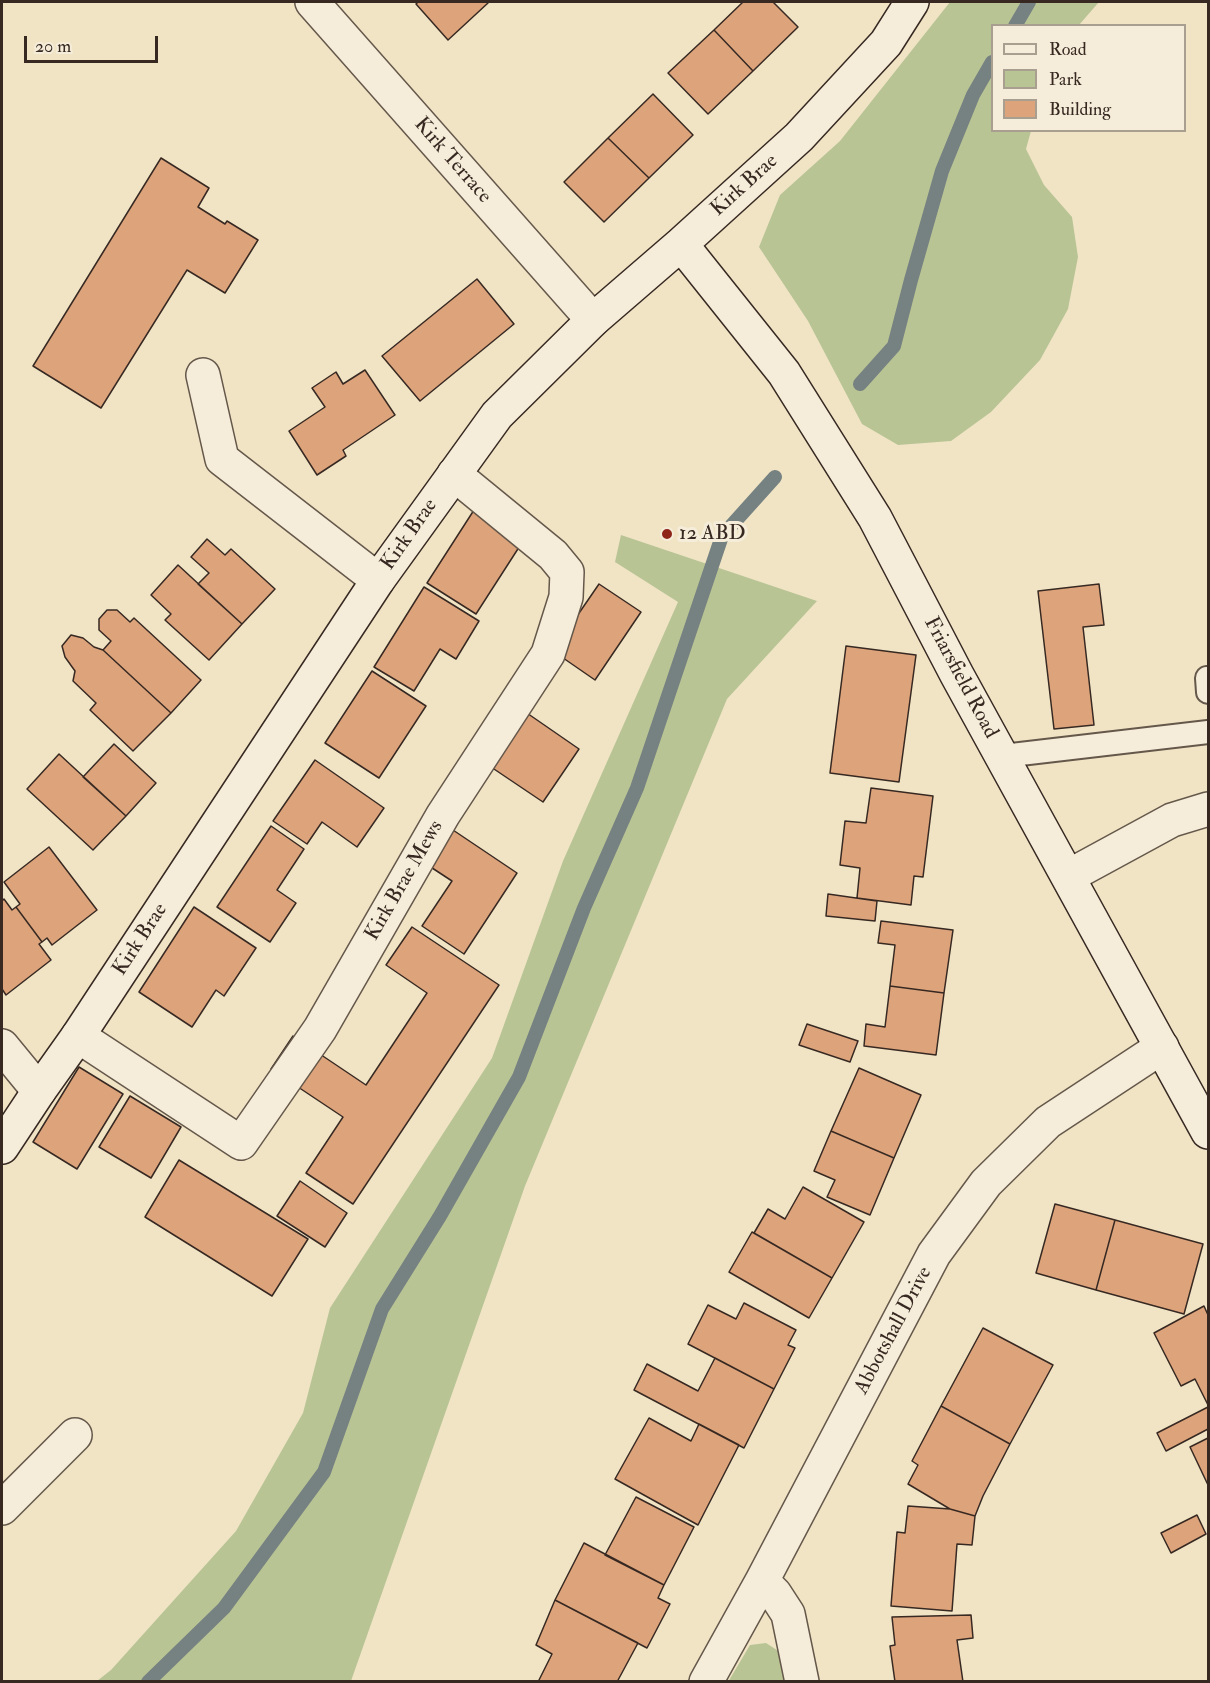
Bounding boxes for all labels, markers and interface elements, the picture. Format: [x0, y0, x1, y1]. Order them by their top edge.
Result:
scale bar [27, 24, 160, 62]
legend [991, 24, 1186, 132]
text: 20 m [35, 35, 71, 58]
text: Road [1049, 38, 1087, 61]
text: Park [1049, 68, 1082, 91]
text: Building [1049, 98, 1111, 121]
street label: Kirk Terrace [408, 113, 496, 209]
street label: Kirk Brae [706, 149, 784, 223]
street label: Kirk Brae [376, 494, 444, 576]
place label: 12 ABD [679, 521, 746, 547]
marker: 12 ABD [660, 527, 674, 541]
street label: Friarsfield Road [917, 613, 1003, 743]
street label: Kirk Brae Mews [360, 816, 450, 946]
street label: Kirk Brae [108, 899, 174, 981]
street label: Abbotshall Drive [850, 1263, 938, 1399]

